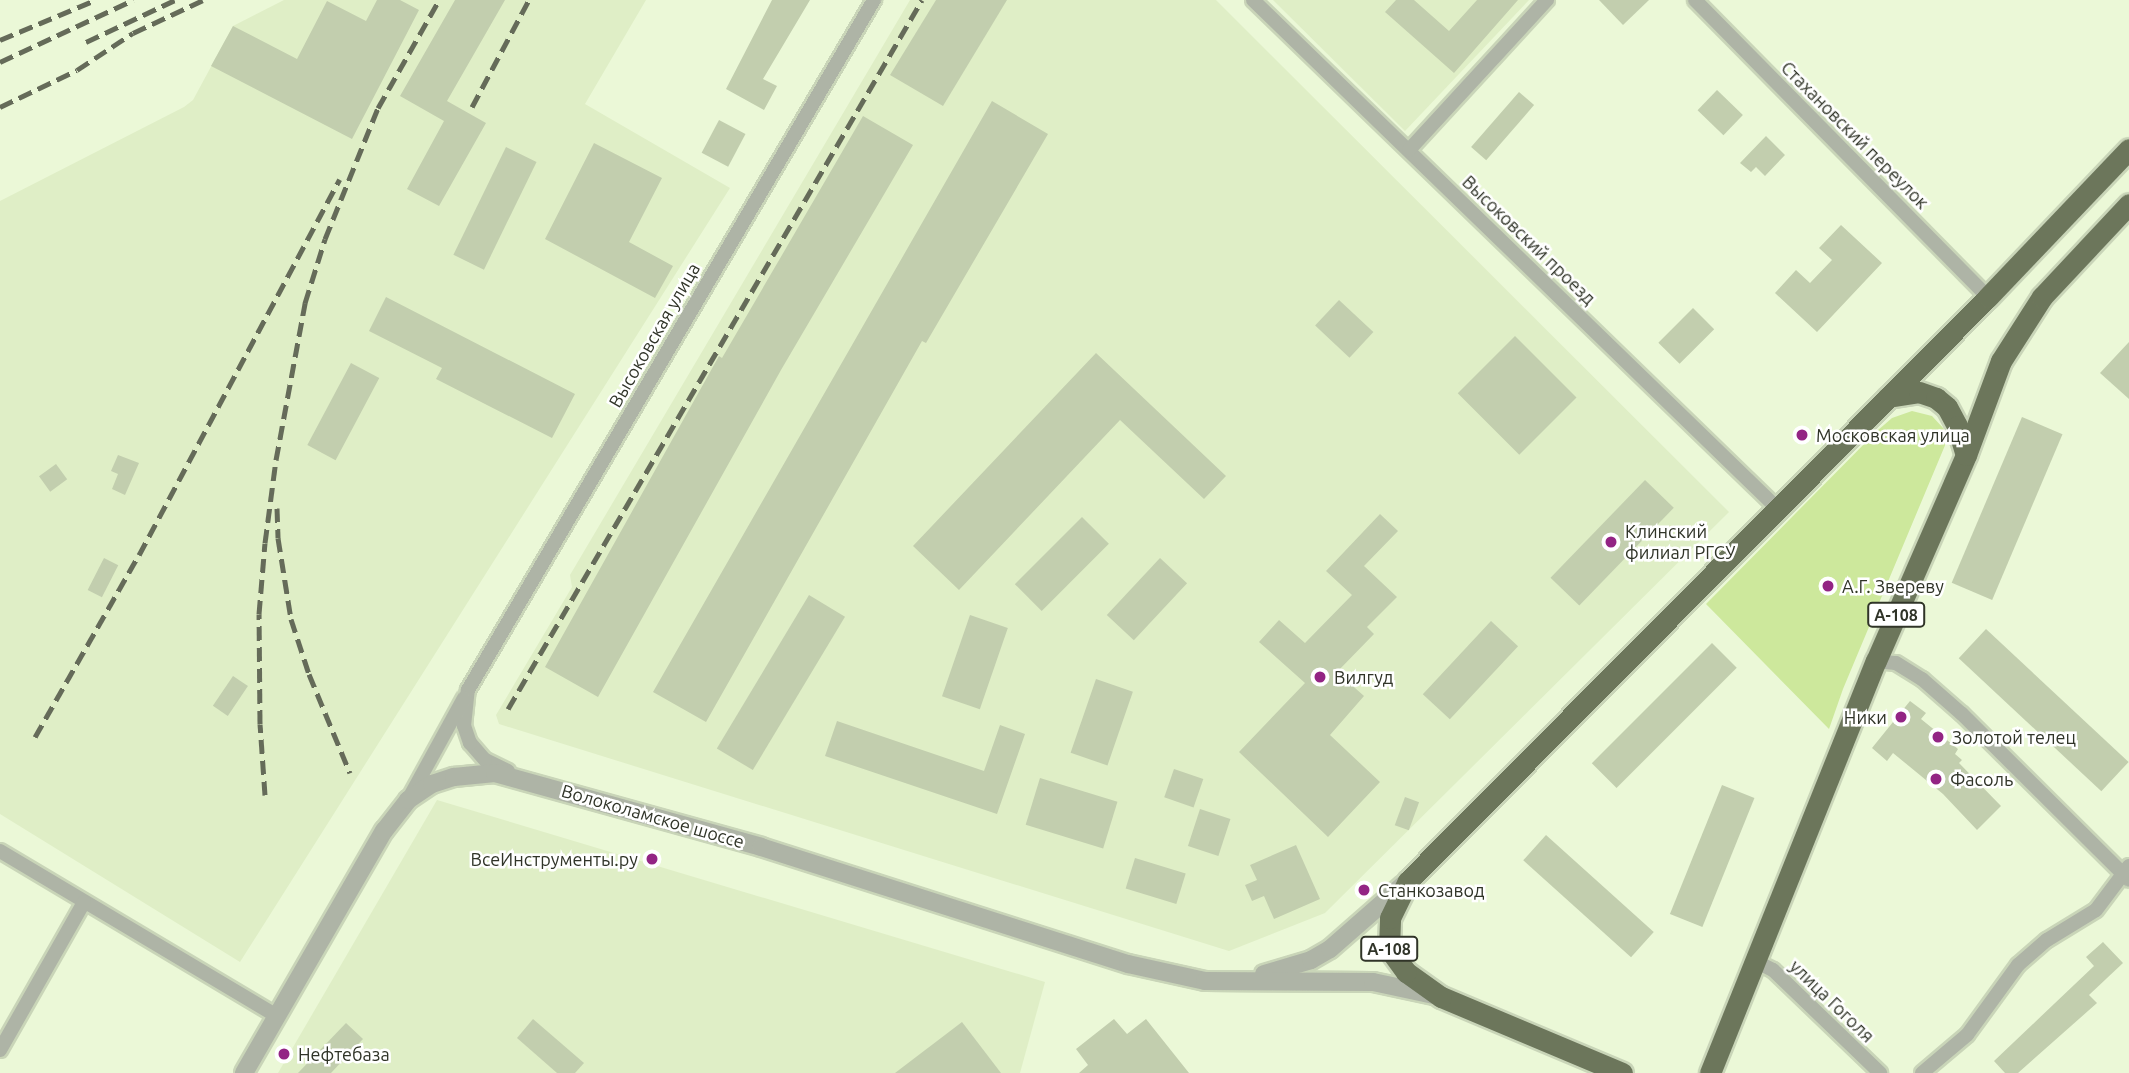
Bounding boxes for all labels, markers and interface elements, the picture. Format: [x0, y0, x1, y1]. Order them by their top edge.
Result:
street label: Стахановский переулок [1777, 57, 1933, 213]
street label: Высоковский проезд [1458, 171, 1600, 309]
street label: Высоковская улица [604, 259, 704, 411]
place label: Московская улица [1816, 424, 1970, 446]
marker: Московская улица [1794, 427, 1810, 443]
place label: Клинский филиал РГСУ [1625, 521, 1735, 564]
marker: Клинский филиал РГСУ [1603, 534, 1619, 550]
place label: А.Г. Звереву [1842, 575, 1944, 597]
marker: А.Г. Звереву [1820, 578, 1836, 594]
road number: А-108 [1866, 602, 1926, 628]
place label: Вилгуд [1334, 666, 1393, 688]
marker: Вилгуд [1312, 669, 1328, 685]
place label: Ники [1844, 706, 1887, 728]
marker: Ники [1893, 709, 1909, 725]
place label: Золотой телец [1952, 726, 2076, 748]
marker: Золотой телец [1930, 729, 1946, 745]
place label: Фасоль [1950, 768, 2013, 790]
marker: Фасоль [1928, 771, 1944, 787]
street label: Волоколамское шоссе [559, 780, 747, 852]
place label: ВсеИнструменты.ру [471, 848, 638, 870]
marker: ВсеИнструменты.ру [644, 851, 660, 867]
place label: Станкозавод [1378, 879, 1485, 901]
marker: Станкозавод [1356, 882, 1372, 898]
road number: А-108 [1359, 937, 1419, 962]
street label: улица Гоголя [1785, 955, 1879, 1047]
place label: Нефтебаза [298, 1043, 390, 1065]
marker: Нефтебаза [276, 1046, 292, 1062]

